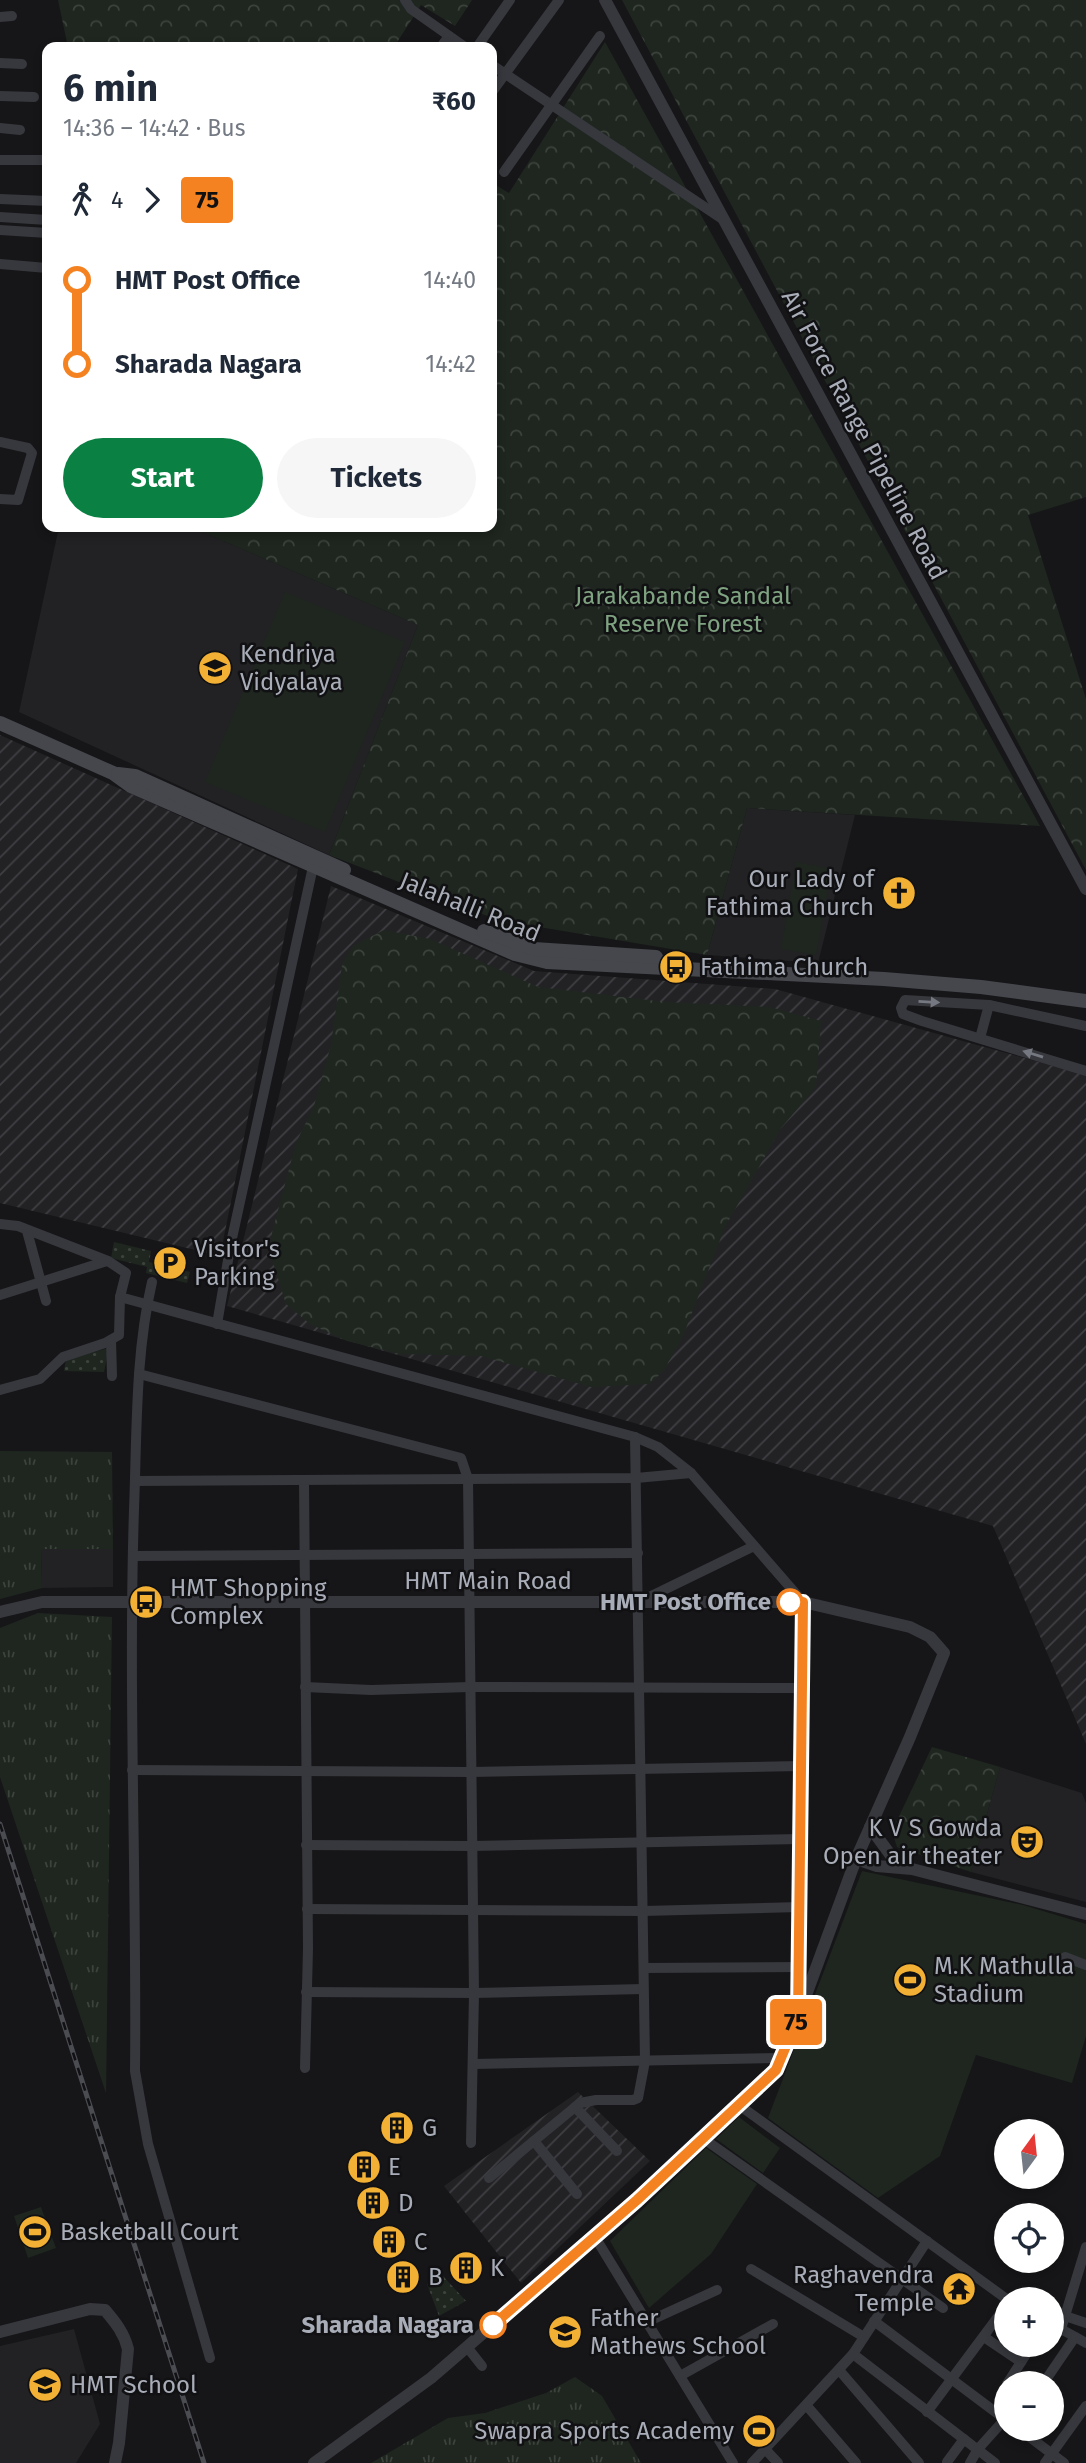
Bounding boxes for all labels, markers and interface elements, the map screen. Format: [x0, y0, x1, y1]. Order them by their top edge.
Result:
text: 6 min [63, 65, 158, 111]
text: ₹60 [432, 86, 476, 117]
text: 14:36 – 14:42 · Bus [63, 114, 245, 142]
icon: walk [63, 181, 101, 219]
icon: forward [133, 181, 171, 219]
text: 4 [111, 186, 123, 214]
text: 75 [195, 186, 219, 214]
text: HMT Post Office [115, 265, 300, 296]
text: 14:40 [423, 266, 476, 294]
street label: Air Force Range Pipeline Road [776, 286, 952, 584]
text: Sharada Nagara [115, 349, 302, 380]
text: 14:42 [425, 350, 476, 378]
button: Start [63, 438, 263, 518]
button: Tickets [277, 438, 476, 518]
park label: Jarakabande Sandal Reserve Forest [575, 582, 791, 638]
place label: Kendriya Vidyalaya [240, 640, 343, 696]
school or university icon: Kendriya Vidyalaya [196, 649, 234, 687]
place label: Our Lady of Fathima Church [706, 865, 876, 921]
street label: Jalahalli Road [395, 866, 545, 948]
church icon: Our Lady of Fathima Church [880, 874, 918, 912]
bus stop icon: Fathima Church [657, 948, 695, 986]
place label: Fathima Church [700, 953, 868, 981]
one-way arrow [918, 996, 940, 1007]
one-way arrow [1022, 1049, 1043, 1059]
place label: Visitor's Parking [194, 1235, 280, 1291]
parking icon: Visitor's Parking [151, 1244, 189, 1282]
street label: HMT Main Road [404, 1567, 572, 1595]
place label: HMT Shopping Complex [170, 1574, 327, 1630]
bus stop icon: HMT Shopping Complex [127, 1583, 165, 1621]
place label: HMT Post Office [600, 1588, 771, 1616]
marker: HMT Post Office [777, 1589, 803, 1615]
place label: K V S Gowda Open air theater [823, 1814, 1003, 1870]
theatre icon: K V S Gowda Open air theater [1008, 1823, 1046, 1861]
place label: M.K Mathulla Stadium [934, 1952, 1074, 2008]
sports icon: M.K Mathulla Stadium [891, 1961, 929, 1999]
line badge: 75 [764, 1999, 828, 2045]
text: 75 [784, 2008, 808, 2036]
building icon: G [378, 2109, 416, 2147]
place label: G [422, 2114, 437, 2142]
north arrow [994, 2119, 1064, 2189]
map controls [994, 2119, 1064, 2441]
building icon: E [345, 2148, 383, 2186]
place label: E [388, 2153, 401, 2181]
building icon: D [354, 2184, 392, 2222]
place label: D [398, 2189, 413, 2217]
button: locate [994, 2203, 1064, 2273]
sports icon: Basketball Court [16, 2213, 54, 2251]
place label: Basketball Court [60, 2218, 239, 2246]
building icon: C [370, 2223, 408, 2261]
place label: C [414, 2228, 427, 2256]
building icon: K [447, 2249, 485, 2287]
place label: K [490, 2254, 505, 2282]
building icon: B [384, 2258, 422, 2296]
place label: Raghavendra Temple [793, 2261, 934, 2317]
place label: B [428, 2263, 443, 2291]
temple icon: Raghavendra Temple [940, 2270, 978, 2308]
button: + [994, 2287, 1064, 2357]
place label: Father Mathews School [590, 2304, 766, 2360]
place label: Sharada Nagara [302, 2311, 474, 2339]
marker: Sharada Nagara [480, 2312, 506, 2338]
school or university icon: Father Mathews School [546, 2313, 584, 2351]
school or university icon: HMT School [26, 2366, 64, 2404]
place label: HMT School [70, 2371, 197, 2399]
button: − [994, 2371, 1064, 2441]
sports icon: Swapra Sports Academy [740, 2412, 778, 2450]
place label: Swapra Sports Academy [474, 2417, 734, 2445]

